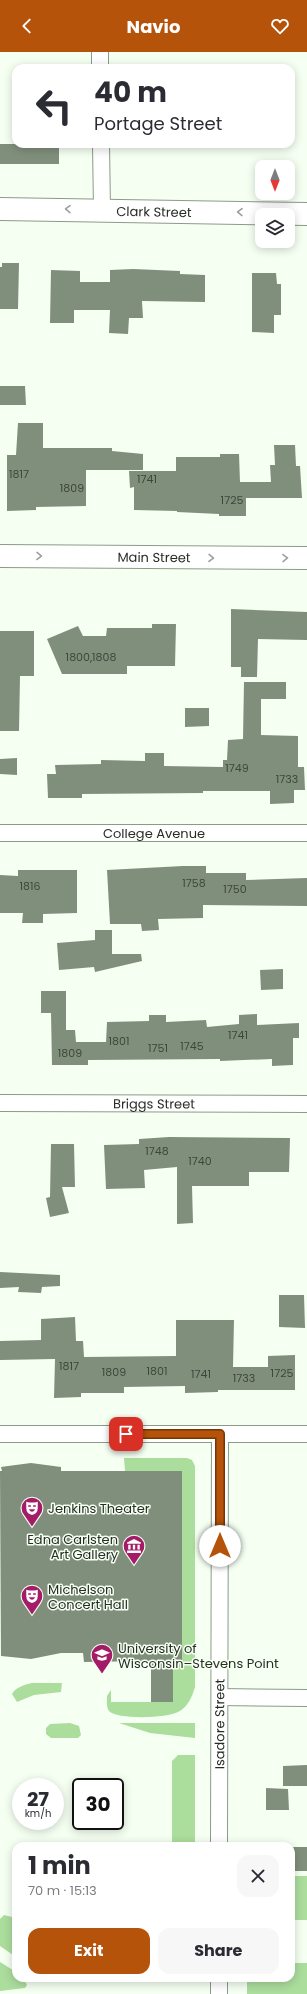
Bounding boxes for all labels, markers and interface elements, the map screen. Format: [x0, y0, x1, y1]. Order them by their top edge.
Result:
text: Navio [127, 14, 180, 39]
icon: back [16, 15, 38, 37]
icon: heart [269, 15, 291, 37]
text: 40 m [94, 73, 167, 112]
icon: left [28, 80, 80, 132]
text: Portage Street [94, 111, 222, 136]
north arrow [255, 160, 295, 200]
map controls [255, 160, 295, 248]
street label: Clark Street [116, 201, 192, 222]
one-way arrow [65, 205, 71, 214]
one-way arrow [237, 208, 243, 217]
button: layers [255, 208, 295, 248]
house number: 1817 [9, 466, 29, 482]
house number: 1741 [137, 471, 157, 487]
house number: 1809 [60, 480, 84, 496]
house number: 1725 [221, 492, 243, 508]
street label: Main Street [117, 547, 191, 567]
one-way arrow [36, 552, 42, 560]
one-way arrow [208, 554, 214, 562]
one-way arrow [282, 554, 288, 563]
house number: 1800,1808 [66, 649, 116, 665]
house number: 1749 [225, 760, 249, 776]
house number: 1733 [276, 771, 298, 787]
street label: College Avenue [103, 824, 205, 843]
house number: 1758 [182, 875, 206, 891]
house number: 1816 [20, 878, 40, 894]
house number: 1750 [223, 881, 247, 897]
house number: 1741 [228, 1027, 248, 1043]
house number: 1801 [109, 1033, 129, 1049]
house number: 1745 [180, 1038, 204, 1054]
house number: 1751 [148, 1040, 168, 1056]
house number: 1809 [58, 1045, 82, 1061]
street label: Briggs Street [113, 1094, 195, 1113]
house number: 1748 [145, 1143, 169, 1159]
house number: 1740 [188, 1153, 212, 1169]
house number: 1817 [59, 1358, 79, 1374]
house number: 1801 [147, 1363, 167, 1379]
house number: 1809 [102, 1364, 126, 1380]
house number: 1725 [271, 1365, 293, 1381]
house number: 1741 [191, 1366, 211, 1382]
house number: 1733 [233, 1370, 255, 1386]
pin [109, 1417, 143, 1451]
icon: arrive [115, 1423, 137, 1445]
theatre icon: Jenkins Theater [19, 1495, 45, 1528]
place label: Jenkins Theater [48, 1499, 150, 1518]
position arrow [199, 1525, 241, 1567]
place label: Edna Carlsten Art Gallery [27, 1530, 119, 1564]
museum icon: Edna Carlsten Art Gallery [121, 1533, 147, 1566]
place label: Michelson Concert Hall [48, 1580, 128, 1614]
theatre icon: Michelson Concert Hall [19, 1583, 45, 1616]
place label: University of Wisconsin–Stevens Point [118, 1639, 279, 1673]
school or university icon: University of Wisconsin–Stevens Point [89, 1642, 115, 1675]
street label: Isadore Street [210, 1679, 229, 1769]
speed limit sign: 30 [72, 1778, 124, 1830]
text: 27 [27, 1785, 49, 1813]
text: km/h [25, 1806, 51, 1821]
text: 1 min [28, 1849, 91, 1882]
button: close [237, 1855, 279, 1897]
text: 70 m · 15:13 [28, 1881, 97, 1900]
button: Exit [28, 1928, 150, 1974]
button: Share [158, 1928, 279, 1974]

